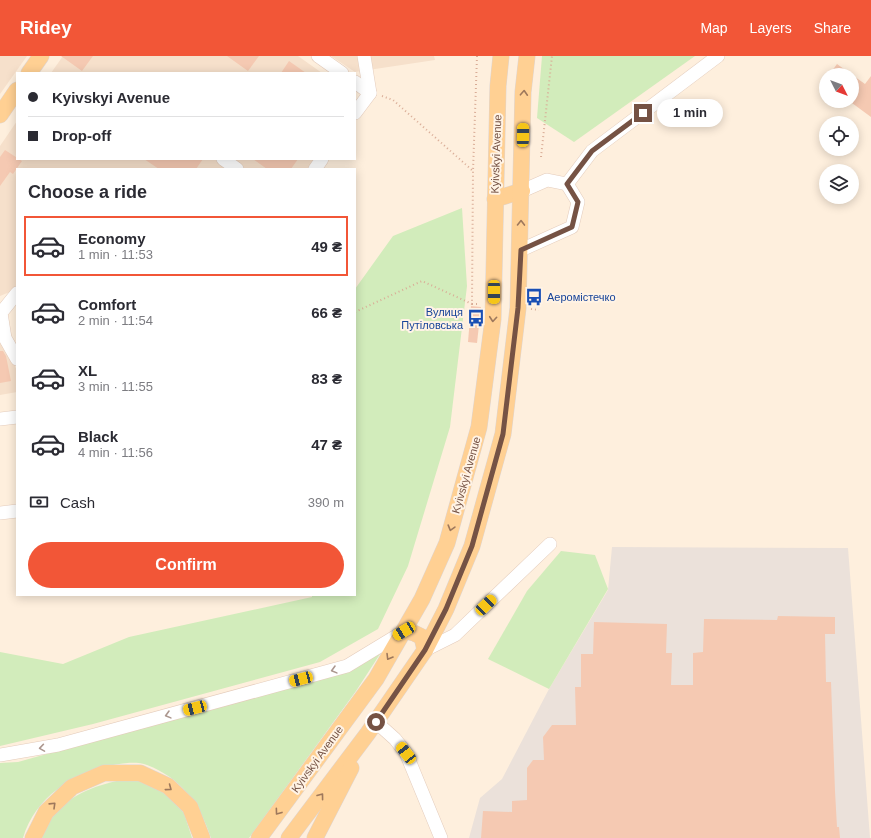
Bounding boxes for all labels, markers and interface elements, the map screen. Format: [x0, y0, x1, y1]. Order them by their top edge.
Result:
text: Ridey [20, 17, 72, 38]
text: Map [700, 20, 728, 36]
text: Layers [750, 20, 792, 36]
text: Share [814, 20, 851, 36]
north arrow [819, 68, 859, 108]
map controls [819, 68, 859, 204]
text: Kyivskyi Avenue [52, 89, 170, 106]
one-way arrow [519, 90, 528, 96]
callout: 1 min [657, 99, 723, 127]
route end [634, 104, 652, 122]
text: 1 min [673, 105, 707, 120]
street label: Kyivskyi Avenue [489, 114, 503, 194]
button: locate [819, 116, 859, 156]
car [517, 123, 529, 147]
text: Drop-off [52, 127, 111, 144]
button: layers [819, 164, 859, 204]
text: Choose a ride [28, 182, 147, 202]
one-way arrow [517, 220, 526, 226]
icon: car [30, 228, 66, 264]
text: Economy [78, 230, 146, 247]
text: 49 ₴ [311, 238, 342, 255]
text: 1 min · 11:53 [78, 247, 153, 262]
car [488, 280, 500, 304]
bus stop icon: Аеромістечко [524, 287, 544, 307]
place label: Аеромістечко [547, 291, 616, 303]
icon: car [30, 294, 66, 330]
text: Comfort [78, 296, 136, 313]
text: 66 ₴ [311, 304, 342, 321]
place label: Вулиця Путіловська [401, 306, 464, 331]
bus stop icon: Вулиця Путіловська [466, 308, 486, 328]
text: 2 min · 11:54 [78, 313, 153, 328]
one-way arrow [488, 316, 497, 322]
icon: car [30, 360, 66, 396]
text: XL [78, 362, 97, 379]
text: 83 ₴ [311, 370, 342, 387]
text: 3 min · 11:55 [78, 379, 153, 394]
icon: car [30, 426, 66, 462]
text: Black [78, 428, 118, 445]
street label: Kyivskyi Avenue [449, 435, 483, 515]
text: 47 ₴ [311, 436, 342, 453]
text: 4 min · 11:56 [78, 445, 153, 460]
icon: cash [28, 491, 50, 513]
text: Cash [60, 494, 95, 511]
text: 390 m [308, 495, 344, 510]
one-way arrow [447, 524, 456, 531]
button: Confirm [28, 542, 344, 588]
car [473, 592, 499, 618]
car [391, 620, 417, 642]
one-way arrow [386, 653, 394, 660]
one-way arrow [331, 665, 338, 674]
car [288, 670, 314, 688]
car [182, 699, 208, 717]
one-way arrow [165, 710, 172, 719]
route start [367, 713, 385, 731]
street label: Kyivskyi Avenue [289, 723, 345, 795]
car [394, 740, 418, 766]
one-way arrow [39, 743, 45, 752]
one-way arrow [165, 783, 172, 790]
one-way arrow [316, 793, 323, 800]
one-way arrow [48, 802, 56, 810]
one-way arrow [275, 808, 283, 815]

